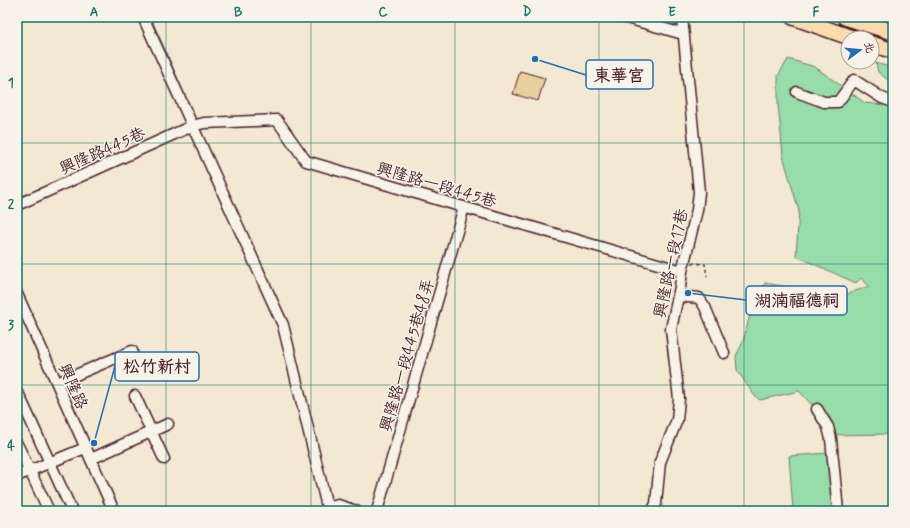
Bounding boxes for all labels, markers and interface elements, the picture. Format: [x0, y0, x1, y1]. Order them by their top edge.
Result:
text: A [90, 4, 98, 21]
text: B [234, 4, 243, 21]
text: C [378, 4, 388, 21]
text: D [523, 4, 532, 21]
text: E [668, 4, 676, 21]
text: F [813, 4, 820, 21]
north arrow [840, 30, 880, 70]
text: 北 [860, 40, 877, 55]
callout: 東華宮 [586, 60, 653, 89]
text: 東華宮 [594, 65, 645, 87]
text: 1 [8, 75, 14, 92]
street label: 興隆路445巷 [56, 123, 149, 180]
street label: 興隆路一段445巷 [374, 158, 499, 213]
text: 2 [8, 196, 15, 213]
street label: 興隆路一段17巷 [650, 207, 693, 320]
street label: 興隆路一段445巷48弄 [376, 277, 439, 434]
callout: 湖湳福德祠 [746, 286, 847, 315]
text: 湖湳福德祠 [755, 290, 840, 312]
text: 3 [8, 317, 14, 334]
callout: 松竹新村 [115, 352, 199, 381]
text: 松竹新村 [123, 356, 191, 378]
street label: 興隆路 [53, 360, 92, 413]
text: 4 [7, 438, 15, 455]

